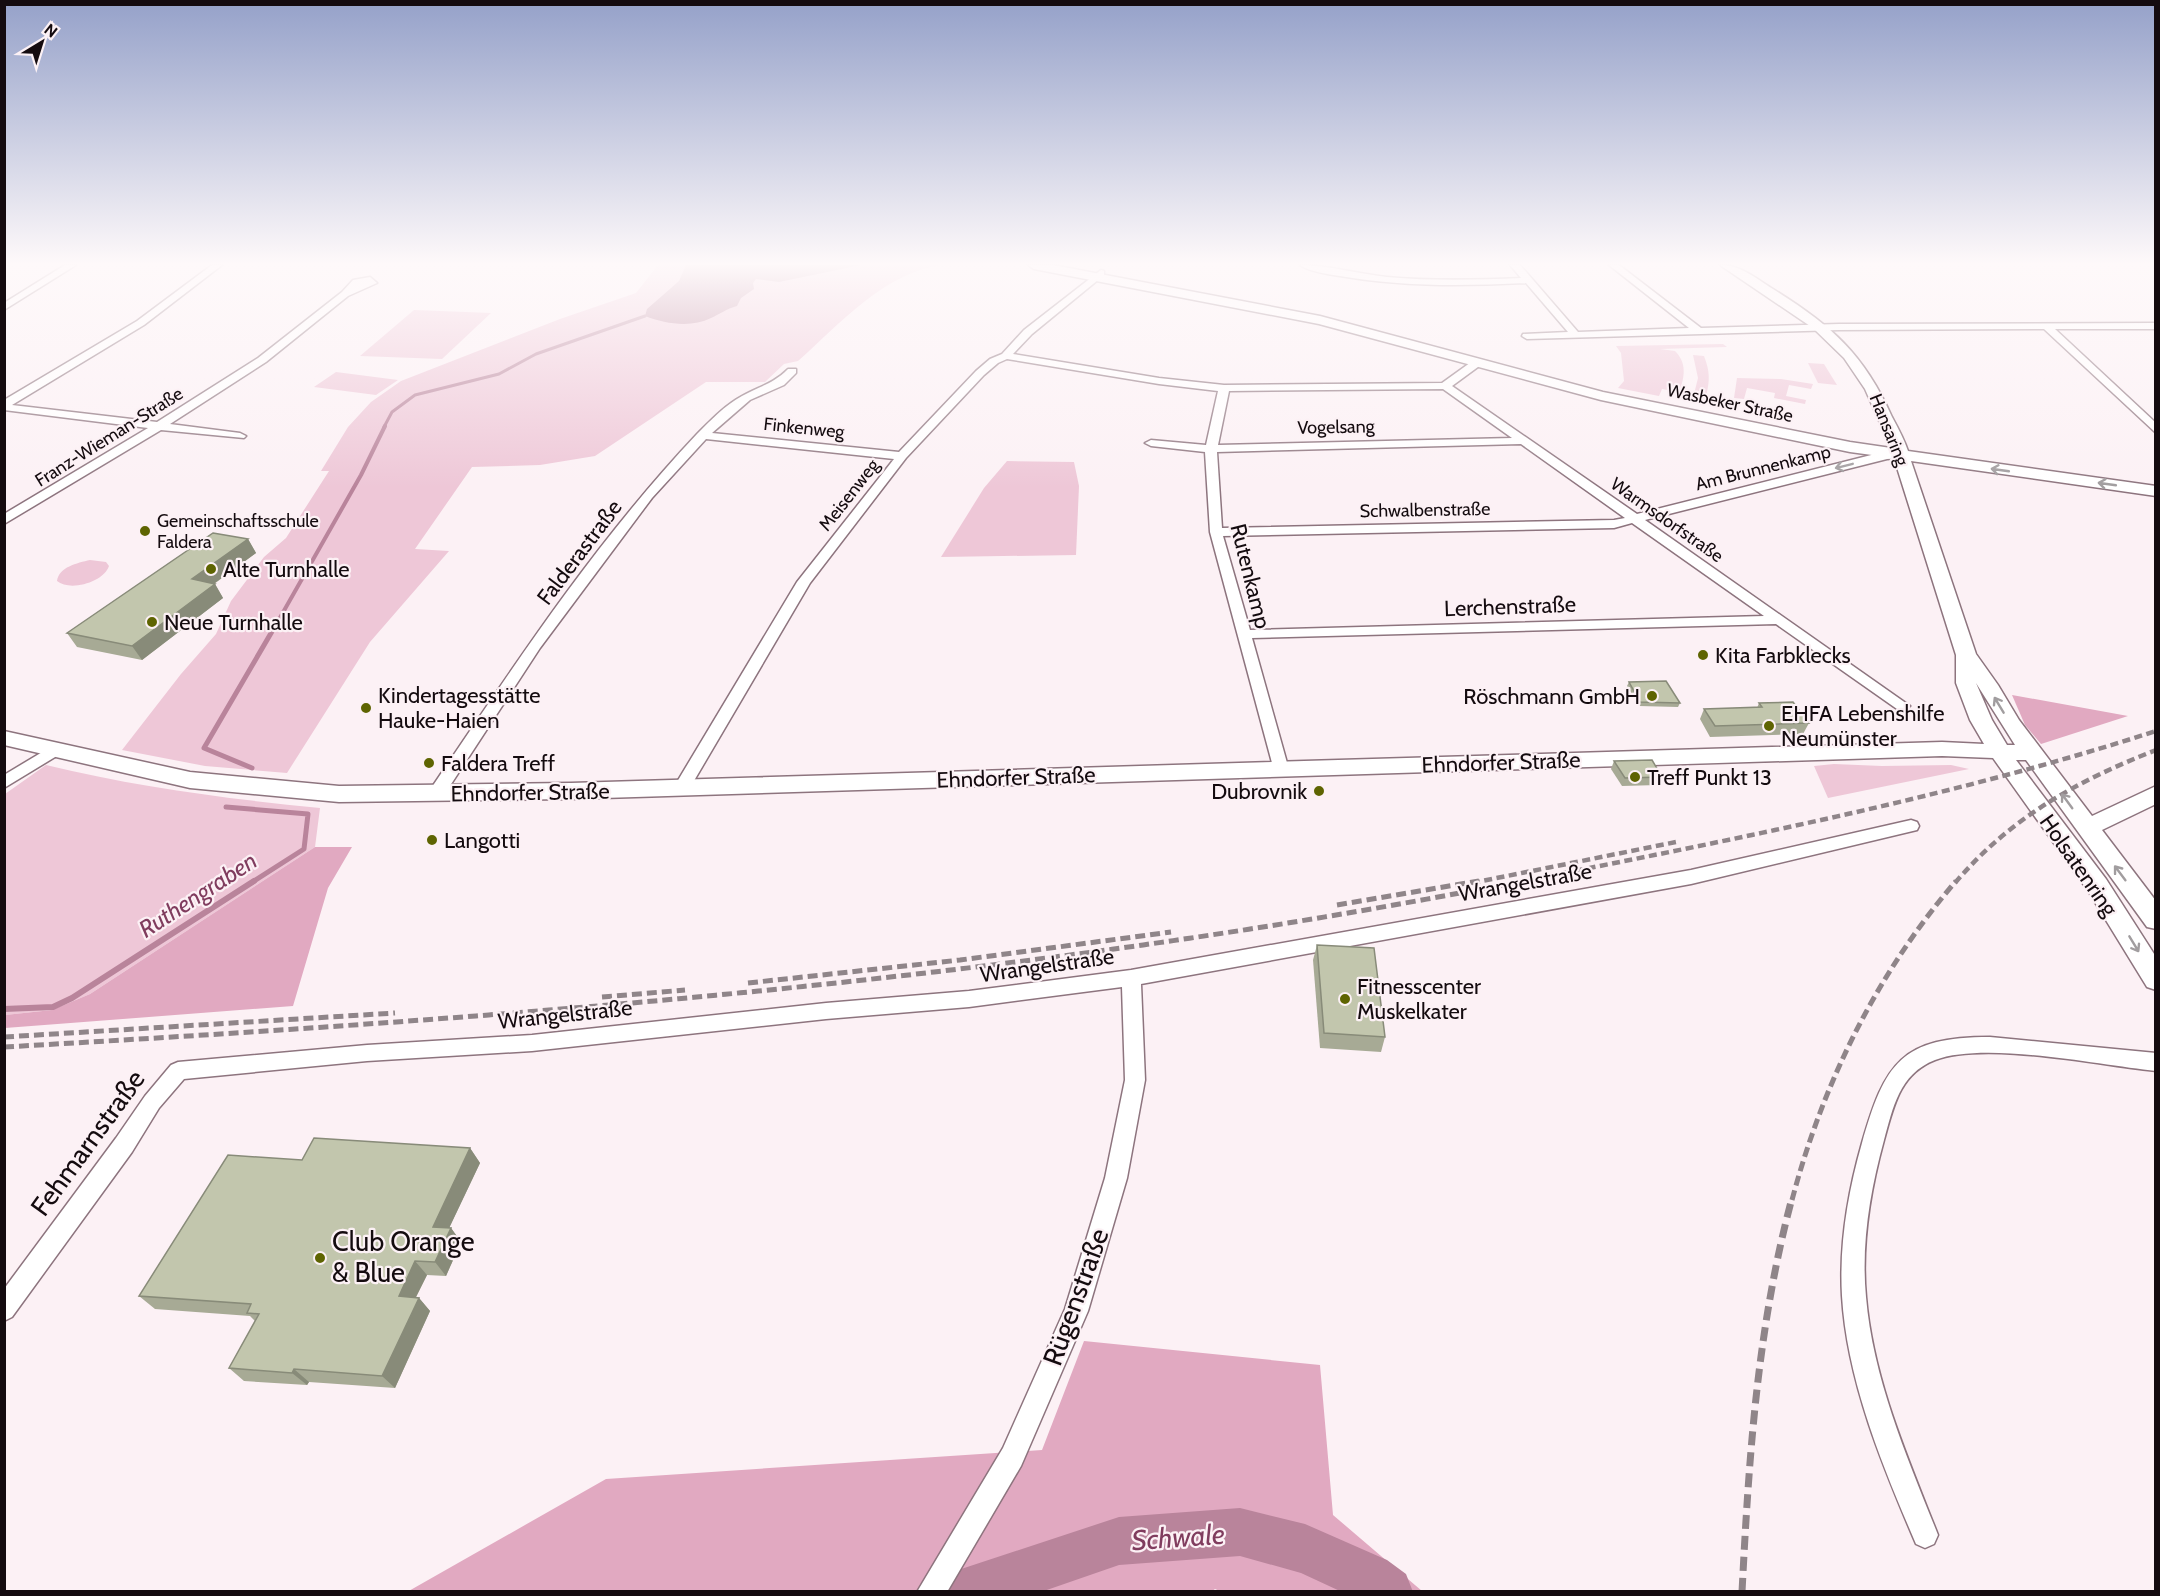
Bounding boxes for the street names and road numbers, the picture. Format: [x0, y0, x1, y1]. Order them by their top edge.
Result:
street label: Wasbeker Straße [1665, 379, 1795, 427]
street label: Franz-Wieman-Straße [31, 383, 187, 491]
street label: Hansaring [1865, 391, 1914, 470]
street label: Finkenweg [763, 413, 847, 443]
street label: Vogelsang [1297, 415, 1376, 439]
street label: Am Brunnenkamp [1693, 441, 1833, 495]
street label: Meisenweg [814, 454, 885, 535]
street label: Warmsdorfstraße [1606, 473, 1728, 567]
street label: Falderastraße [531, 494, 628, 610]
street label: Schwalbenstraße [1359, 498, 1491, 522]
street label: Rutenkamp [1224, 521, 1277, 631]
street label: Lerchenstraße [1444, 591, 1576, 622]
street label: Ehndorfer Straße [1421, 746, 1581, 779]
street label: Ehndorfer Straße [936, 761, 1096, 794]
street label: Ehndorfer Straße [450, 778, 610, 807]
street label: Holsatenring [2034, 809, 2124, 922]
street label: Wrangelstraße [1456, 857, 1594, 908]
street label: Wrangelstraße [978, 943, 1116, 988]
street label: Wrangelstraße [497, 994, 634, 1035]
street label: Fehmarnstraße [24, 1063, 152, 1222]
street label: Rügenstraße [1036, 1224, 1116, 1370]

